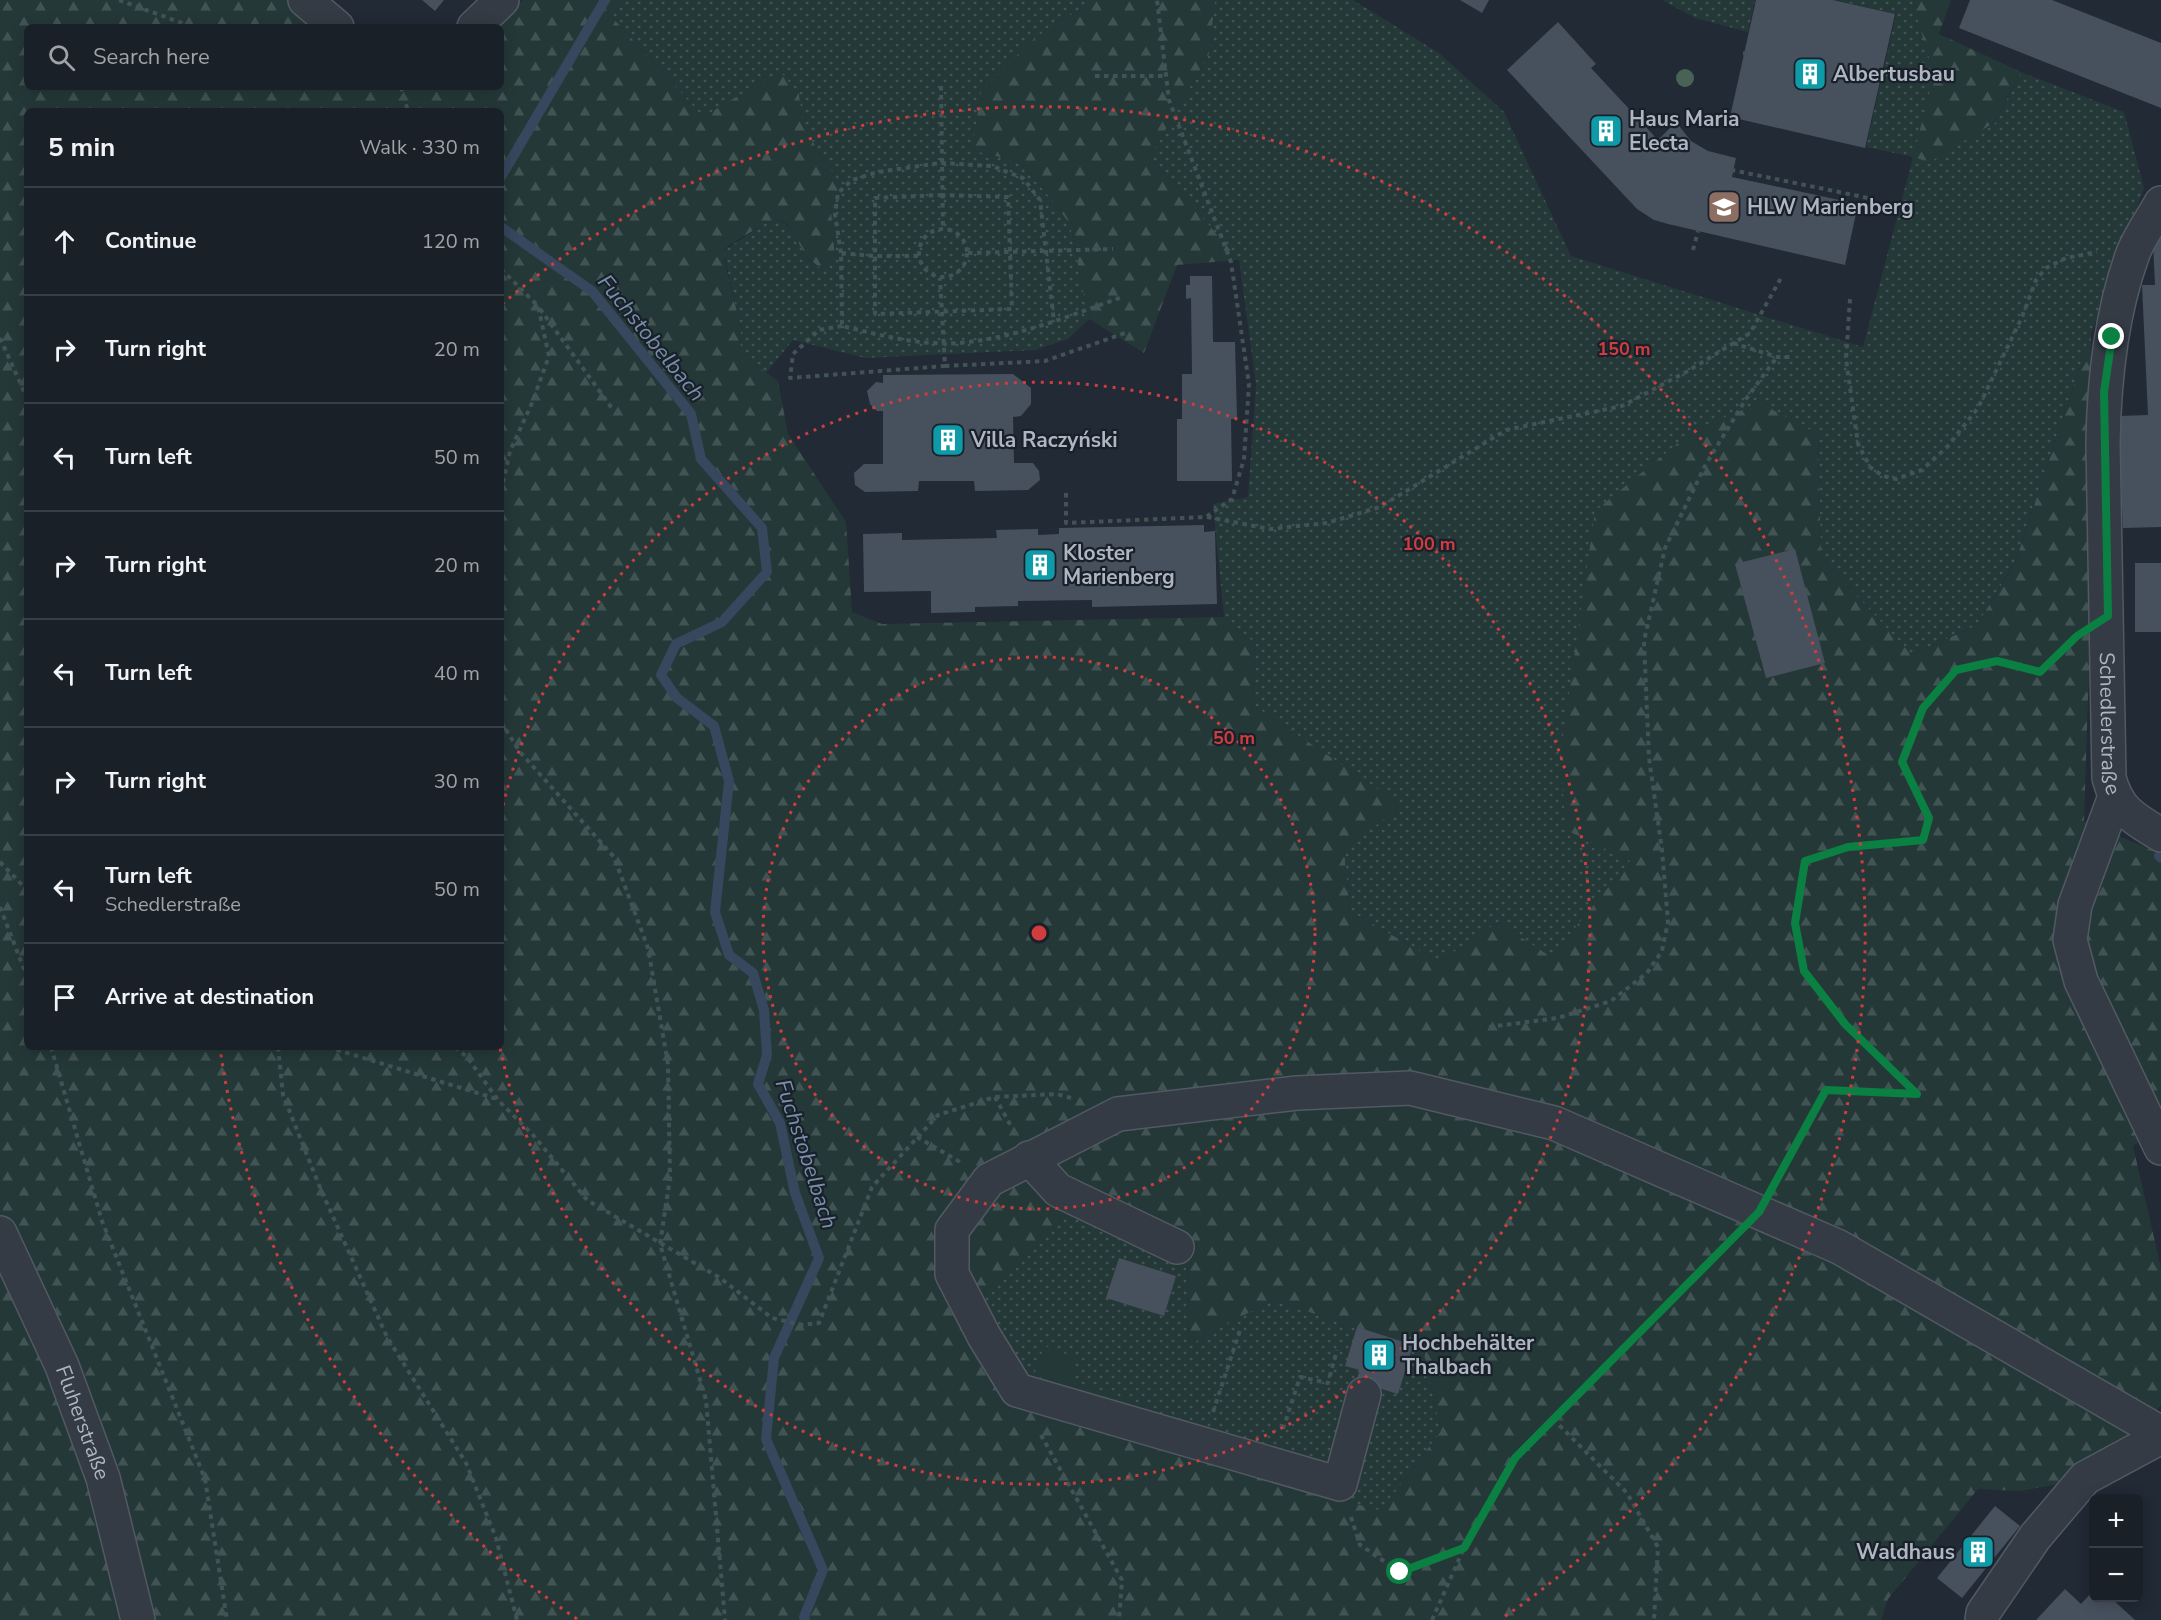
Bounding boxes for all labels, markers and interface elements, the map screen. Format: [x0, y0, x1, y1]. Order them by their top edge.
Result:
search box [24, 24, 504, 90]
icon: search [45, 41, 78, 74]
text: Search here [93, 42, 210, 72]
building icon: Albertusbau [1792, 56, 1828, 92]
place label: Albertusbau [1833, 60, 1955, 88]
place label: Haus Maria Electa [1629, 105, 1740, 157]
building icon: Haus Maria Electa [1588, 113, 1624, 149]
text: 5 min [48, 130, 115, 165]
text: Walk · 330 m [360, 134, 480, 161]
school or university icon: HLW Marienberg [1706, 189, 1742, 225]
place label: HLW Marienberg [1747, 193, 1914, 221]
icon: ahead [48, 225, 81, 258]
text: Continue [105, 226, 196, 256]
text: 120 m [422, 228, 480, 255]
water label: Fuchstobelbach [590, 268, 712, 408]
route end [2098, 323, 2124, 349]
icon: right [48, 333, 81, 366]
text: Turn right [105, 334, 206, 364]
text: 20 m [434, 336, 480, 363]
text: 150 m [1597, 337, 1651, 361]
building icon: Villa Raczyński [930, 422, 966, 458]
place label: Villa Raczyński [970, 426, 1118, 454]
icon: left [48, 441, 81, 474]
text: Turn left [105, 442, 192, 472]
text: 50 m [434, 444, 480, 471]
text: 100 m [1402, 532, 1456, 556]
place label: Kloster Marienberg [1063, 539, 1175, 591]
building icon: Kloster Marienberg [1022, 547, 1058, 583]
icon: right [48, 549, 81, 582]
text: Turn right [105, 550, 206, 580]
text: 20 m [434, 552, 480, 579]
street label: Schedlerstraße [2093, 652, 2128, 799]
icon: left [48, 657, 81, 690]
text: Turn left [105, 658, 192, 688]
text: 40 m [434, 660, 480, 687]
text: 50 m [1213, 726, 1255, 750]
icon: right [48, 765, 81, 798]
text: Turn right [105, 766, 206, 796]
text: 30 m [434, 768, 480, 795]
text: Turn left [105, 861, 192, 891]
icon: left [48, 873, 81, 906]
text: 50 m [434, 876, 480, 903]
text: Schedlerstraße [105, 891, 241, 918]
centre of rings [1029, 923, 1049, 943]
icon: arrive [48, 981, 81, 1014]
text: Arrive at destination [105, 982, 314, 1012]
water label: Fuchstobelbach [768, 1075, 844, 1233]
place label: Hochbehälter Thalbach [1402, 1329, 1535, 1381]
building icon: Hochbehälter Thalbach [1361, 1337, 1397, 1373]
street label: Fluherstraße [49, 1361, 117, 1484]
map controls [2089, 1494, 2143, 1602]
button: + [2089, 1494, 2143, 1548]
building icon: Waldhaus [1960, 1534, 1996, 1570]
place label: Waldhaus [1856, 1538, 1955, 1566]
button: − [2089, 1548, 2143, 1602]
route start [1386, 1558, 1412, 1584]

